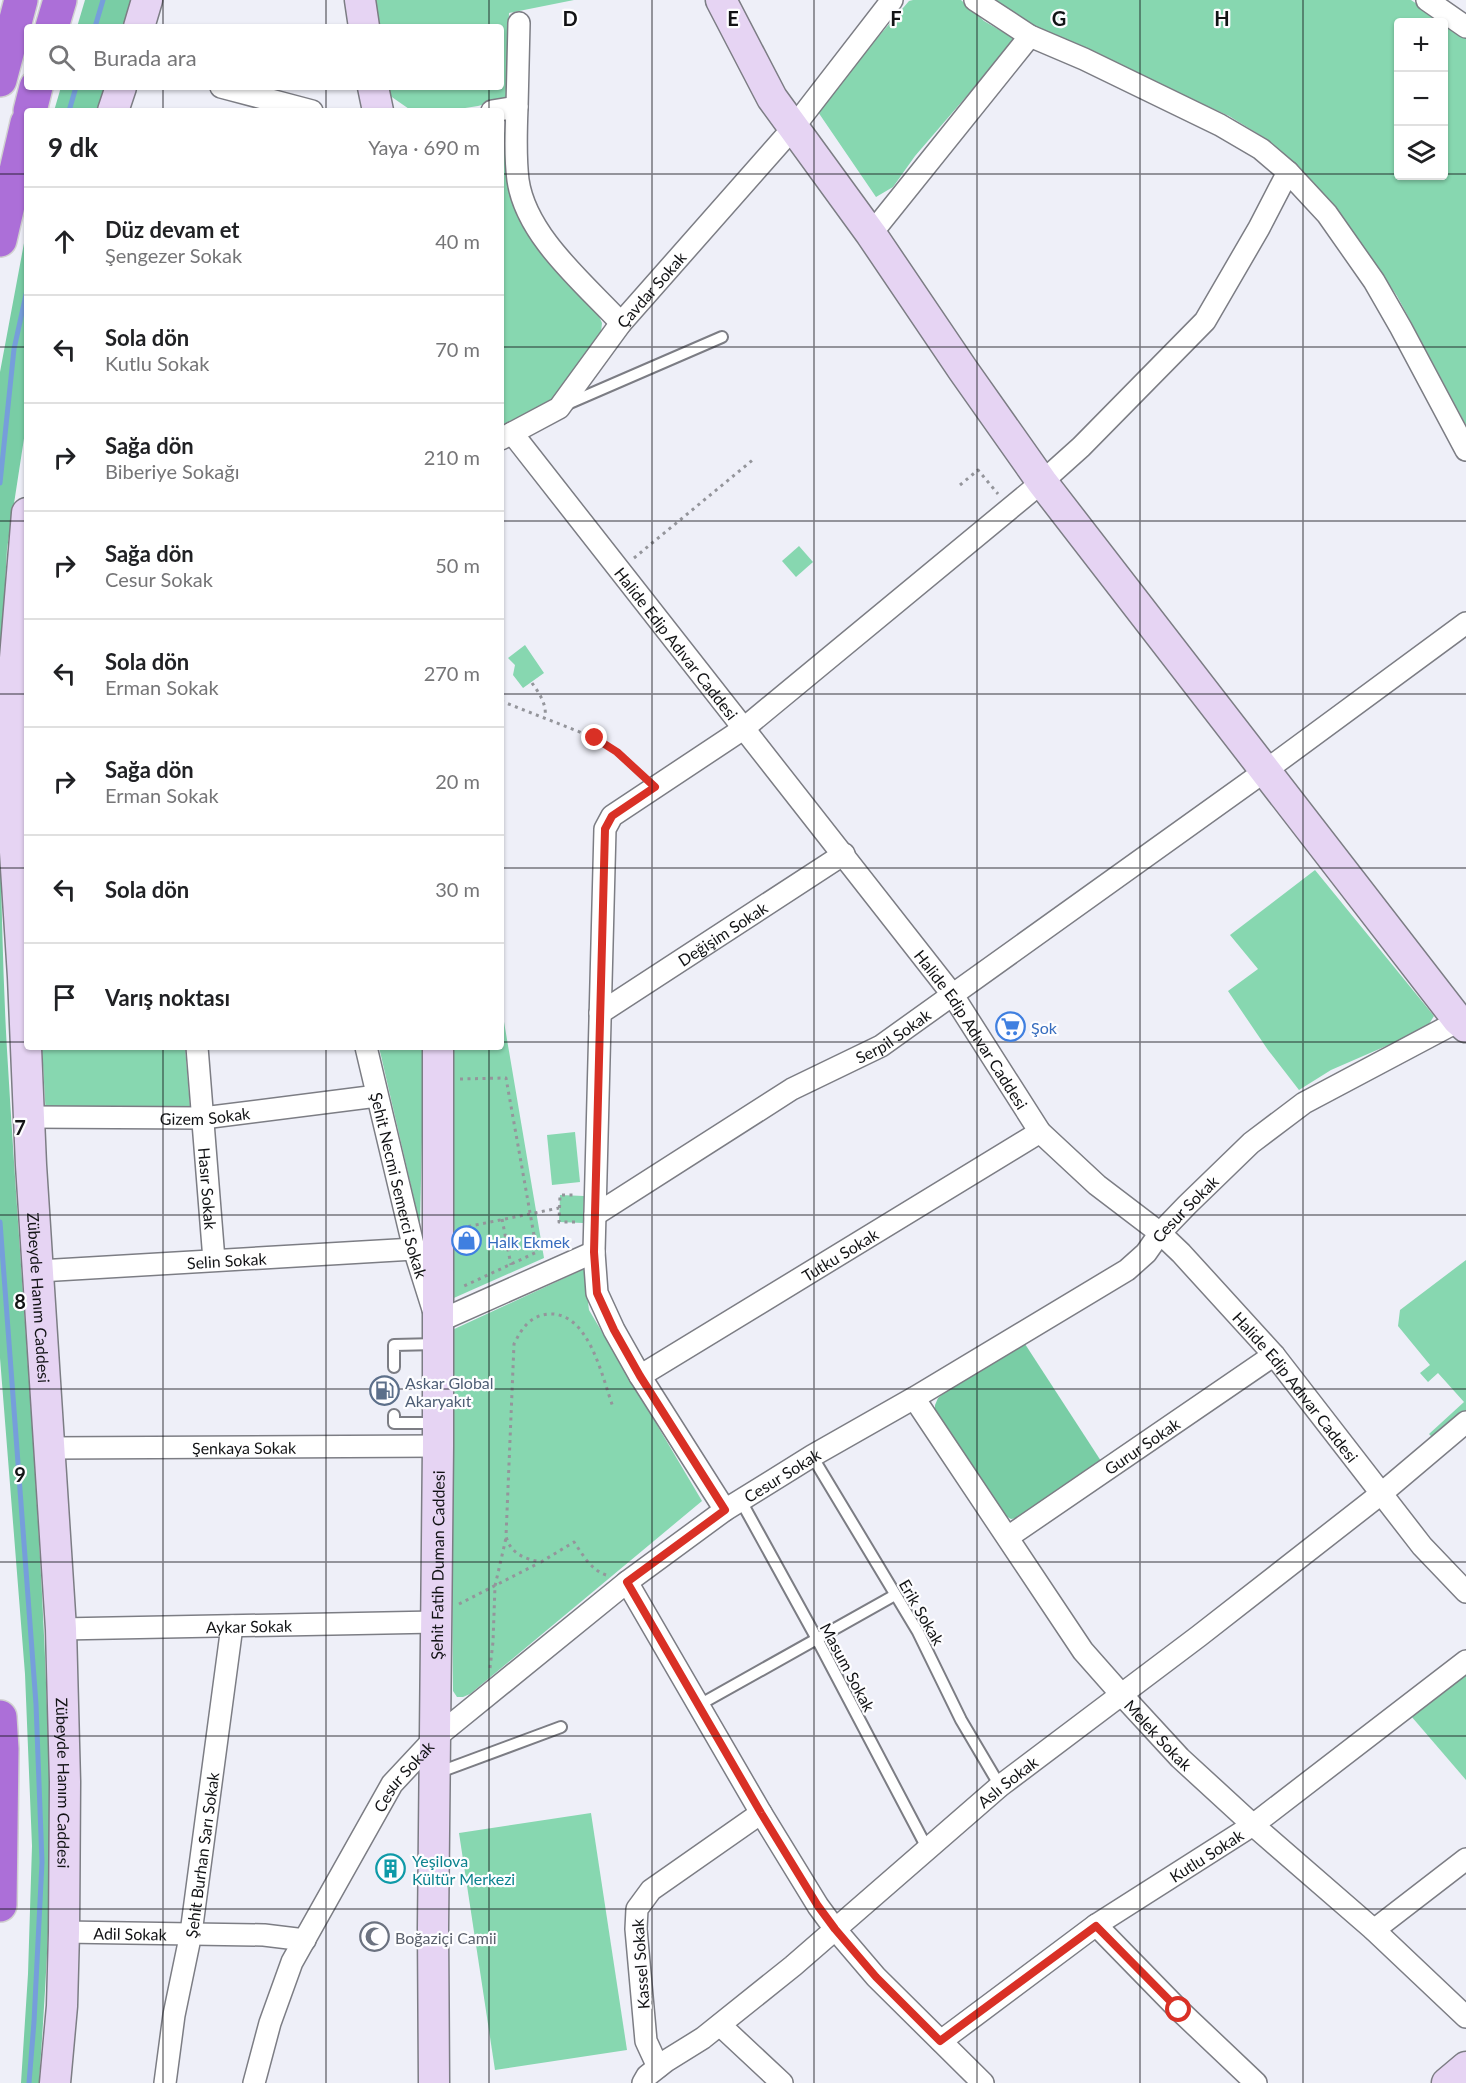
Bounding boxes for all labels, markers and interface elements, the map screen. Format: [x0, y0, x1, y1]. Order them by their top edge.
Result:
text: D [562, 6, 578, 30]
text: E [727, 6, 739, 30]
text: F [890, 6, 902, 30]
text: G [1052, 6, 1066, 30]
text: H [1214, 6, 1230, 30]
map controls [1394, 18, 1448, 180]
button: + [1394, 18, 1448, 72]
search box [24, 24, 504, 90]
icon: search [45, 41, 78, 74]
text: Burada ara [93, 44, 197, 71]
button: − [1394, 72, 1448, 126]
button: layers [1394, 126, 1448, 180]
text: 9 dk [48, 131, 98, 163]
text: Yaya · 690 m [368, 135, 480, 159]
text: Düz devam et [105, 216, 240, 243]
icon: ahead [48, 225, 81, 258]
text: 40 m [435, 229, 480, 253]
text: Şengezer Sokak [105, 243, 242, 267]
street label: Çavdar Sokak [612, 247, 690, 331]
text: Sola dön [105, 324, 189, 351]
icon: left [48, 333, 81, 366]
text: 70 m [435, 337, 480, 361]
text: Kutlu Sokak [105, 351, 209, 375]
text: Sağa dön [105, 432, 194, 459]
icon: right [48, 441, 81, 474]
text: 210 m [424, 445, 480, 469]
text: Biberiye Sokağı [105, 459, 240, 483]
text: Sağa dön [105, 540, 194, 567]
icon: right [48, 549, 81, 582]
text: 50 m [435, 553, 480, 577]
street label: Halide Edip Adıvar Caddesi [611, 563, 742, 723]
text: Cesur Sokak [105, 567, 213, 591]
text: Sola dön [105, 648, 189, 675]
icon: left [48, 657, 81, 690]
text: 270 m [424, 661, 480, 685]
text: Erman Sokak [105, 675, 219, 699]
route end [581, 724, 607, 750]
text: Sağa dön [105, 756, 194, 783]
icon: right [48, 765, 81, 798]
text: 20 m [435, 769, 480, 793]
text: Erman Sokak [105, 783, 219, 807]
icon: left [48, 873, 81, 906]
text: Sola dön [105, 876, 189, 903]
text: 30 m [435, 877, 480, 901]
street label: Değişim Sokak [674, 897, 771, 969]
street label: Halide Edip Adıvar Caddesi [911, 946, 1032, 1112]
icon: arrive [48, 981, 81, 1014]
text: Varış noktası [105, 984, 230, 1011]
street label: Serpil Sokak [852, 1004, 934, 1067]
supermarket icon: Şok [994, 1011, 1026, 1043]
place label: Şok [1031, 1018, 1058, 1037]
street label: Şehit Necmi Semerci Sokak [368, 1090, 432, 1281]
street label: Gizem Sokak [160, 1103, 252, 1128]
text: 7 [14, 1115, 26, 1139]
street label: Hasır Sokak [196, 1147, 221, 1231]
street label: Cesur Sokak [1147, 1170, 1222, 1245]
street label: Zübeyde Hanım Caddesi [25, 1212, 55, 1384]
street label: Tutku Sokak [798, 1223, 882, 1285]
shop icon: Halk Ekmek [450, 1225, 482, 1257]
place label: Halk Ekmek [487, 1232, 571, 1251]
street label: Selin Sokak [186, 1248, 268, 1272]
text: 8 [14, 1289, 26, 1313]
street label: Halide Edip Adıvar Caddesi [1229, 1307, 1363, 1466]
place label: Askar Global Akaryakıt [405, 1373, 494, 1410]
fuel station icon: Askar Global Akaryakıt [368, 1375, 400, 1407]
street label: Gurur Sokak [1101, 1413, 1184, 1478]
street label: Şenkaya Sokak [192, 1437, 297, 1457]
street label: Cesur Sokak [740, 1443, 824, 1506]
text: 9 [14, 1462, 26, 1486]
street label: Şehit Fatih Duman Caddesi [426, 1470, 447, 1660]
street label: Erik Sokak [896, 1576, 949, 1649]
street label: Aykar Sokak [206, 1615, 293, 1636]
street label: Masum Sokak [817, 1619, 880, 1715]
street label: Melek Sokak [1121, 1695, 1197, 1774]
street label: Zübeyde Hanım Caddesi [53, 1697, 75, 1868]
street label: Cesur Sokak [369, 1736, 438, 1815]
street label: Aslı Sokak [973, 1751, 1042, 1811]
street label: Şehit Burhan Sarı Sokak [181, 1770, 222, 1940]
street label: Kutlu Sokak [1166, 1824, 1247, 1885]
place label: Yeşilova Kültür Merkezi [412, 1851, 515, 1888]
building icon: Yeşilova Kültür Merkezi [375, 1853, 407, 1885]
street label: Kassel Sokak [627, 1917, 653, 2010]
mosque icon: Boğaziçi Camii [358, 1921, 390, 1953]
street label: Adil Sokak [93, 1923, 168, 1943]
place label: Boğaziçi Camii [395, 1928, 497, 1947]
route start [1165, 1996, 1191, 2022]

